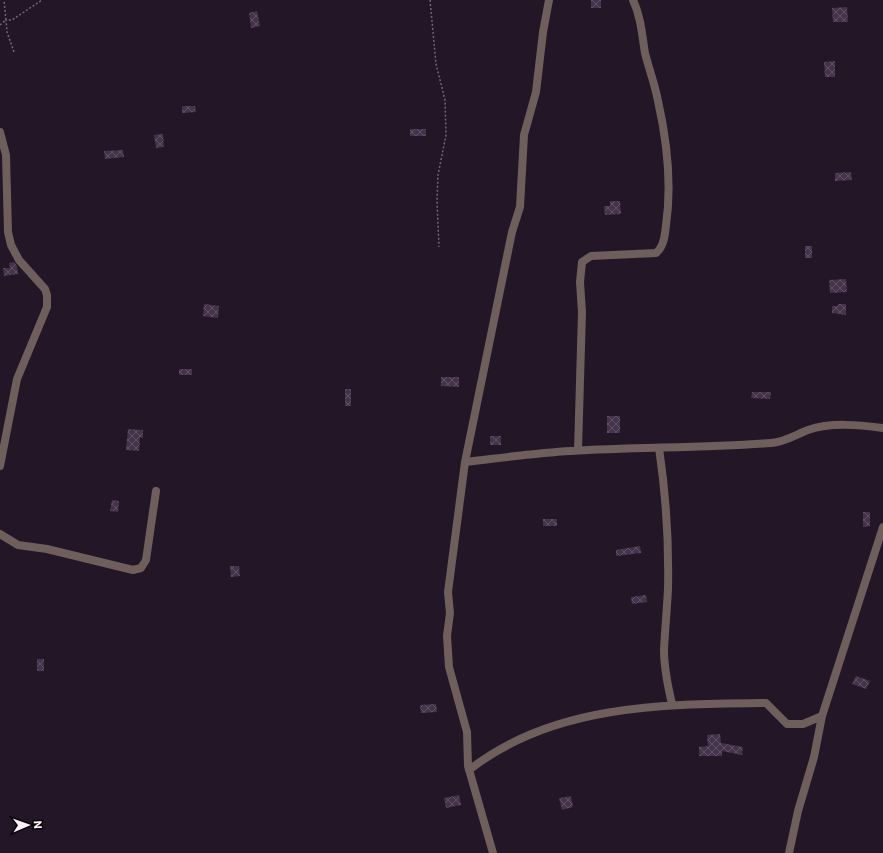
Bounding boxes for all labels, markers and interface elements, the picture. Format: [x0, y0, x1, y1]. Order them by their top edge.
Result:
north arrow [8, 805, 48, 845]
text: N [32, 820, 45, 829]

